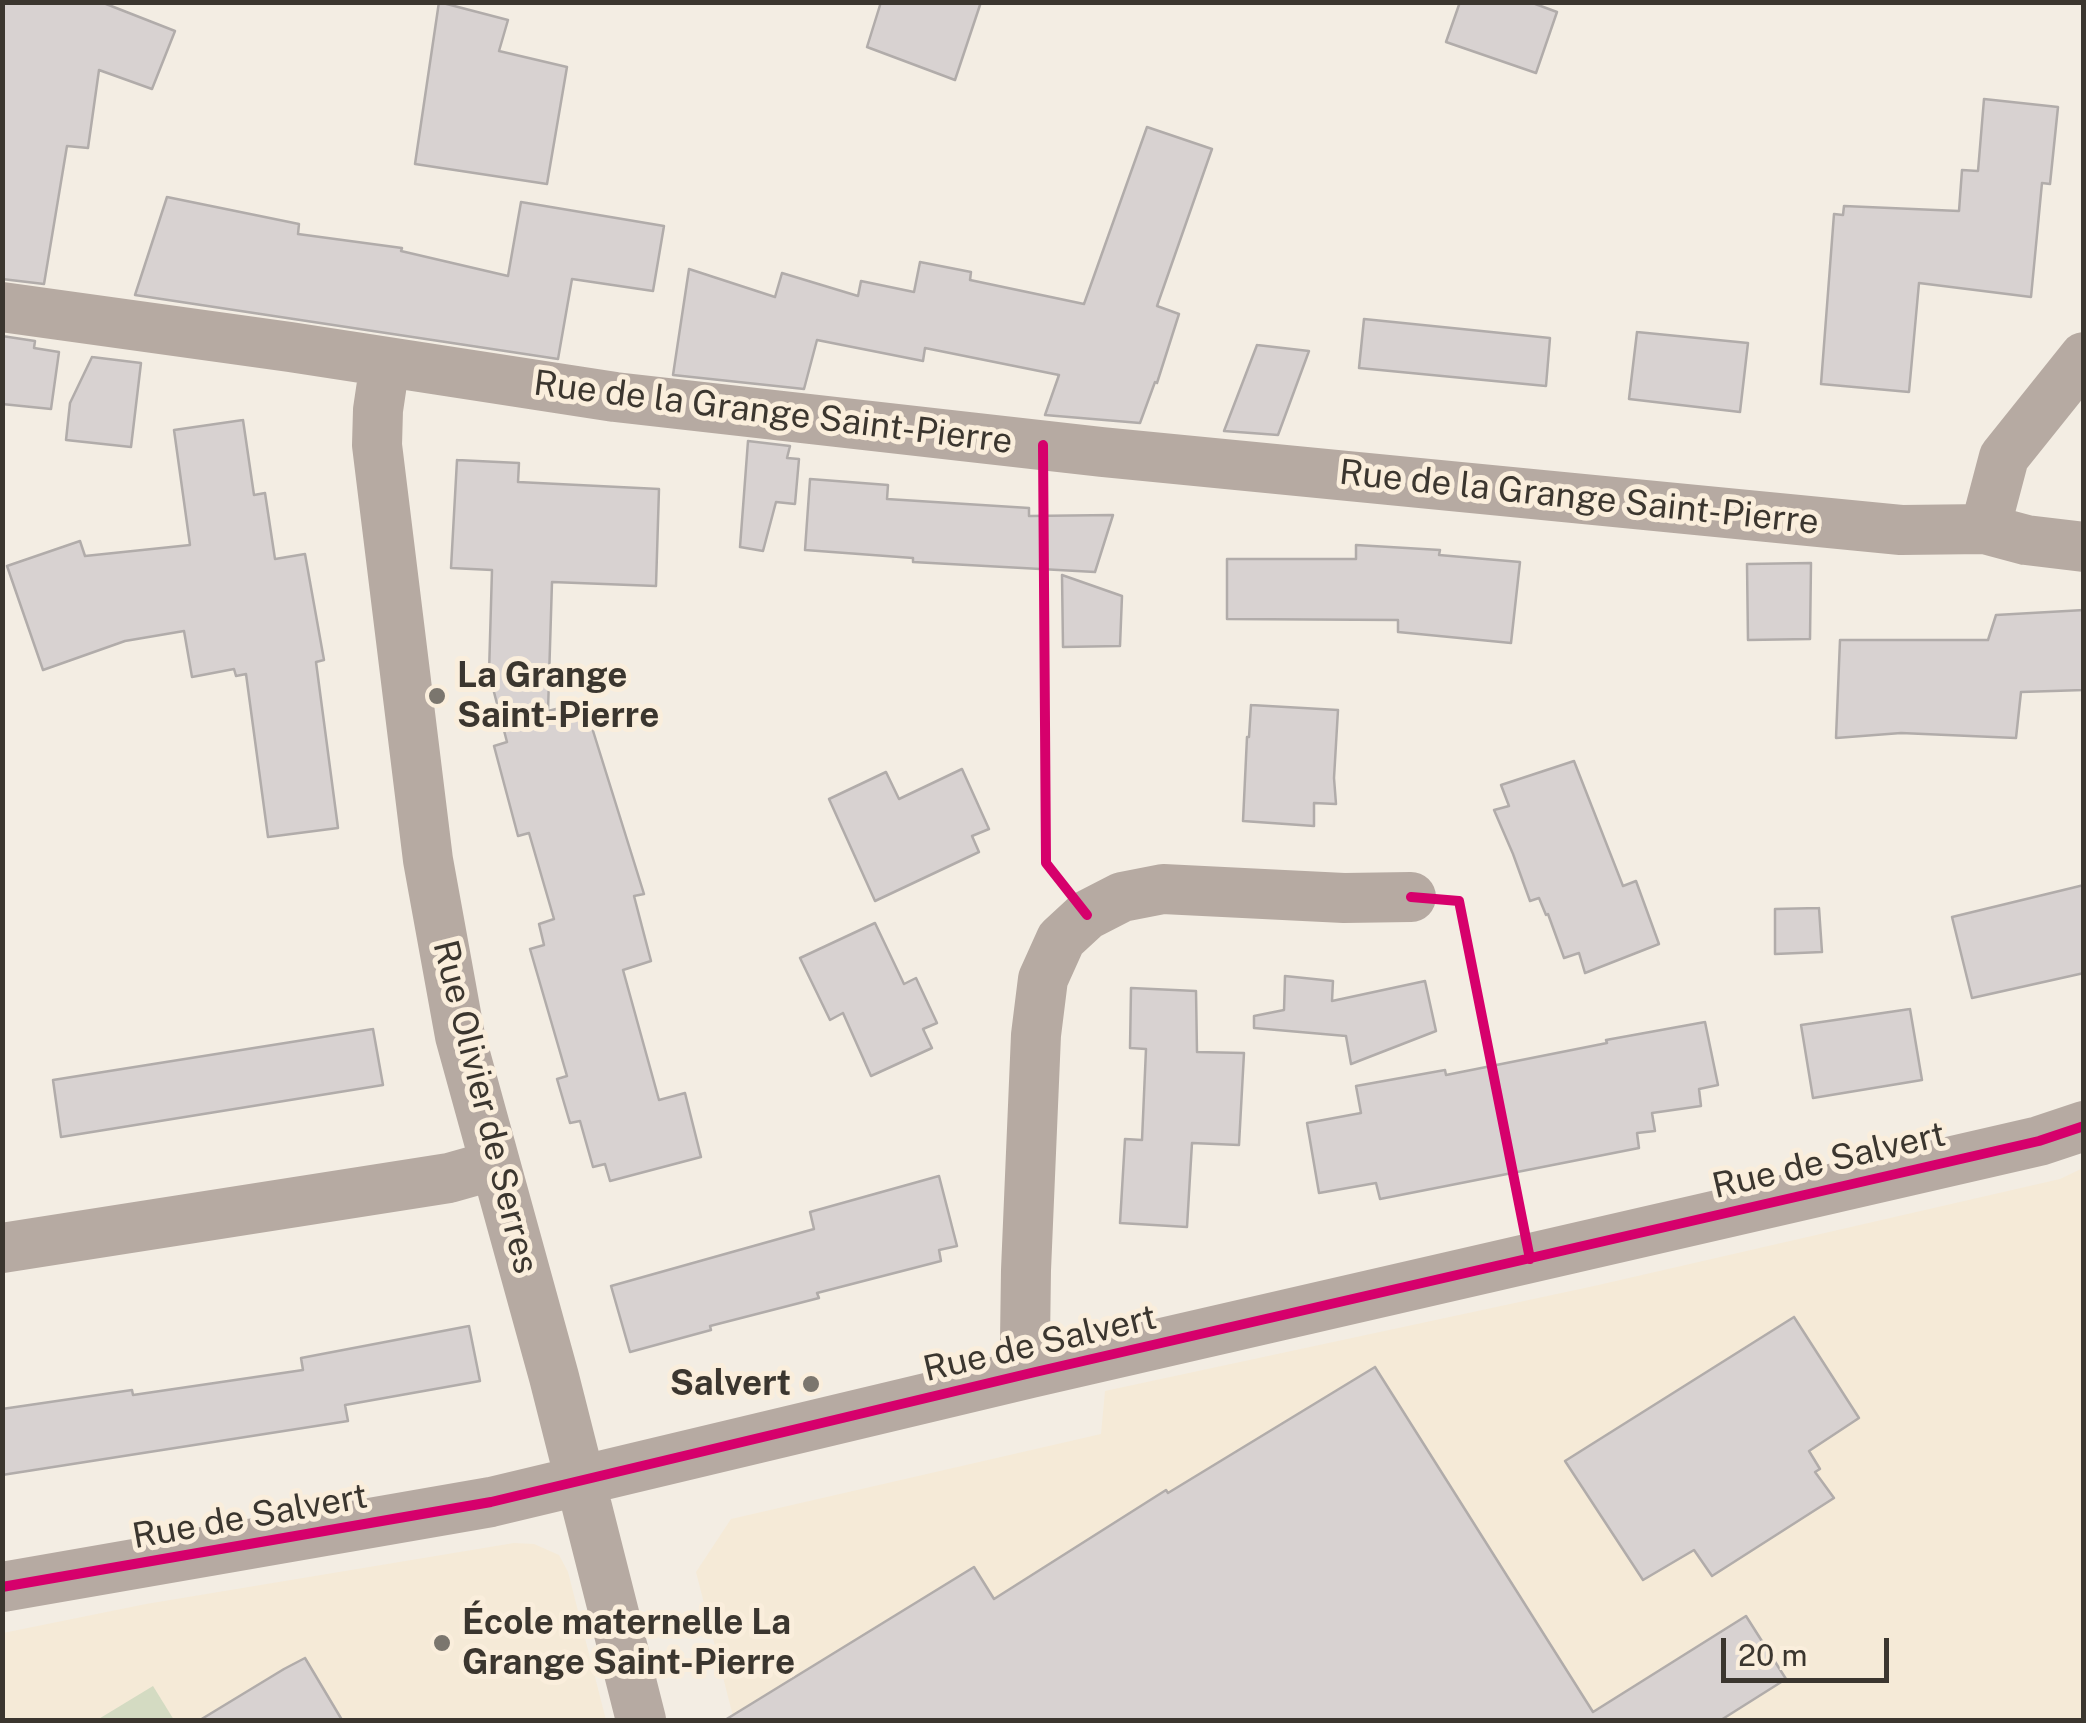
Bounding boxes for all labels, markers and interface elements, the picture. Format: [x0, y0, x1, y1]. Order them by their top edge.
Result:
street label: Rue de la Grange Saint-Pierre [531, 363, 1015, 463]
street label: Rue de la Grange Saint-Pierre [1337, 452, 1821, 544]
place label: La Grange Saint-Pierre [457, 655, 659, 737]
marker: La Grange Saint-Pierre [426, 685, 448, 707]
street label: Rue Olivier de Serres [423, 936, 547, 1278]
street label: Rue de Salvert [1708, 1114, 1950, 1208]
street label: Rue de Salvert [919, 1297, 1161, 1391]
place label: Salvert [670, 1363, 791, 1405]
marker: Salvert [800, 1373, 822, 1395]
street label: Rue de Salvert [129, 1476, 371, 1558]
place label: École maternelle La Grange Saint-Pierre [462, 1602, 795, 1684]
scale bar [1726, 1618, 1894, 1680]
marker: École maternelle La Grange Saint-Pierre [431, 1632, 453, 1654]
text: 20 m [1738, 1637, 1807, 1673]

